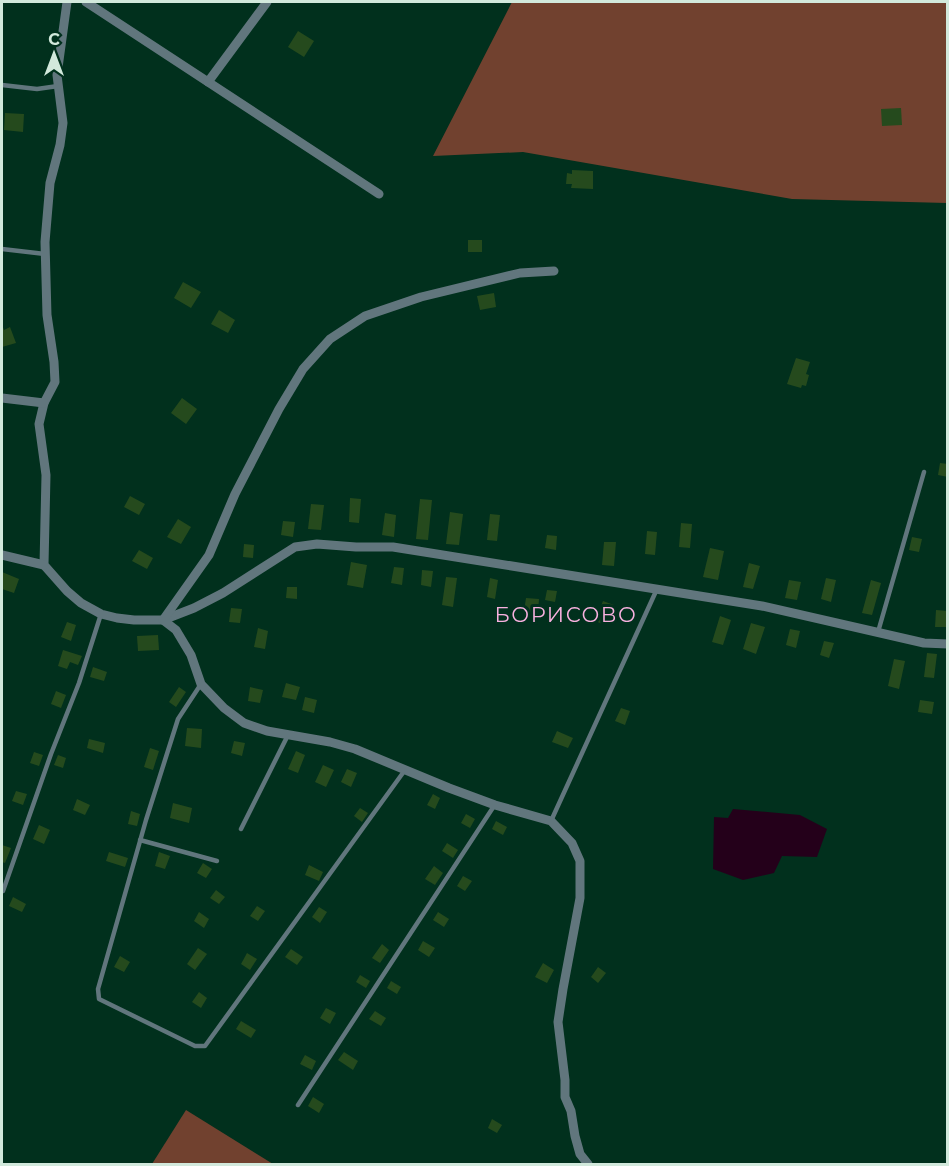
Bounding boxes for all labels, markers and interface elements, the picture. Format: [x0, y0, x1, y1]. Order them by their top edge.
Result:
north arrow [24, 24, 84, 84]
text: С [48, 30, 60, 49]
district label: БОРИСОВО [495, 602, 637, 627]

